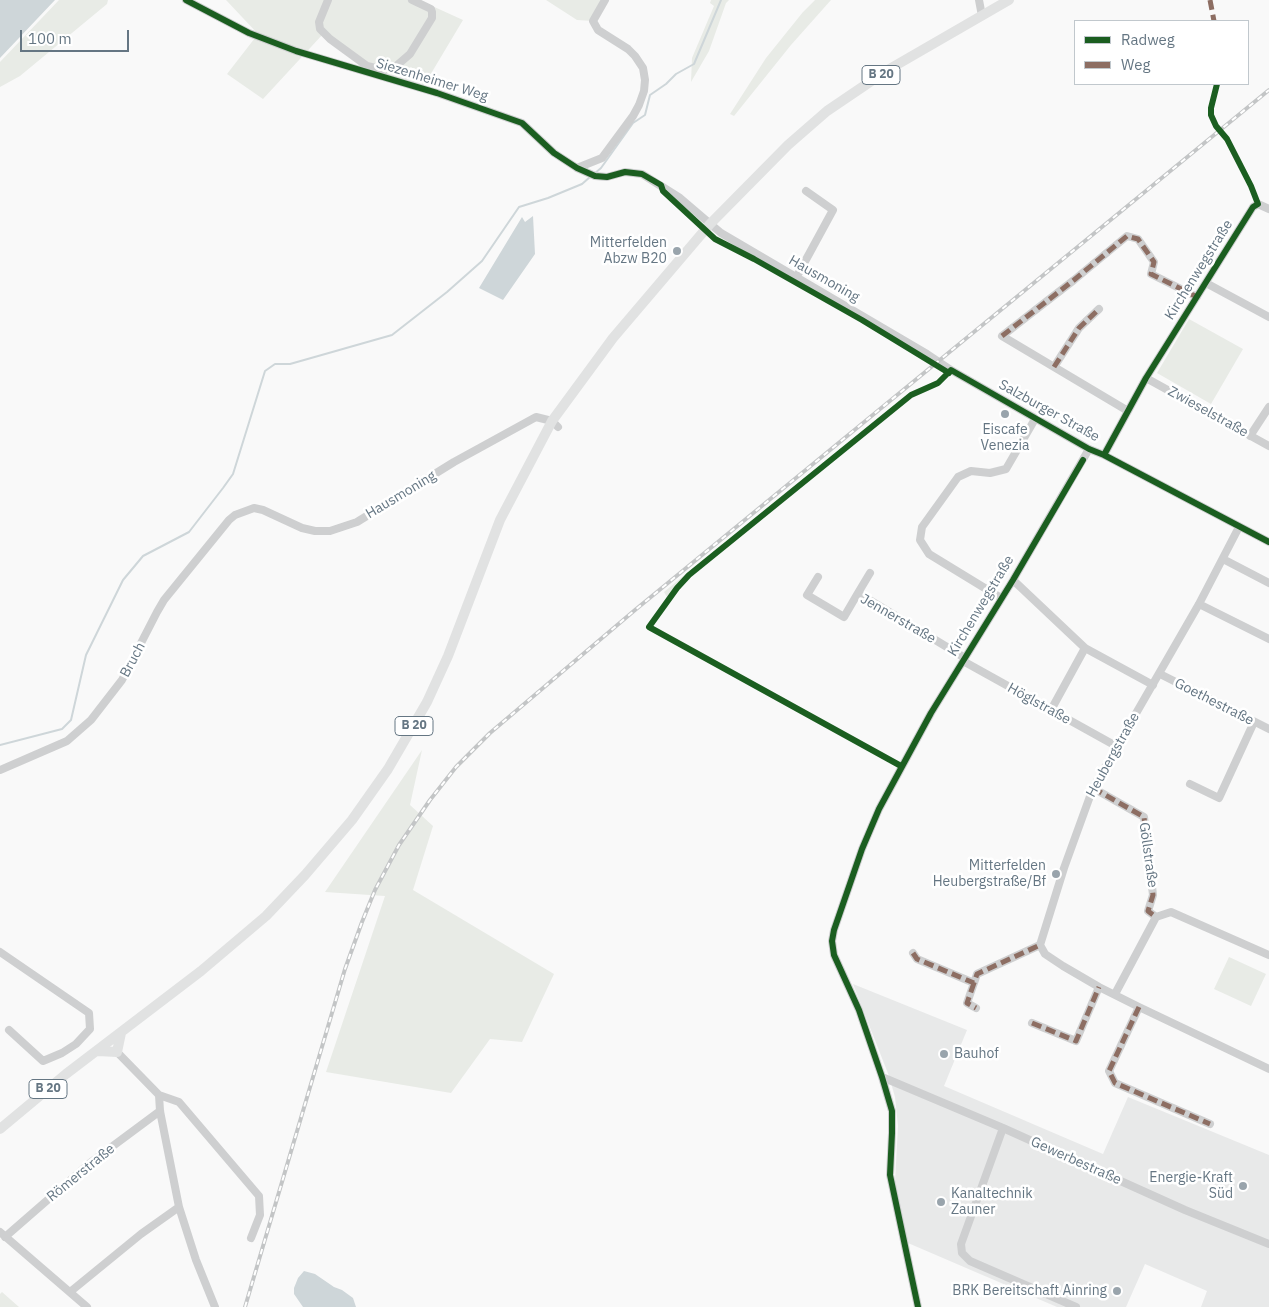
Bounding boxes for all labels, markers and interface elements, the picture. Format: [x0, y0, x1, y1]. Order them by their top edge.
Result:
scale bar [22, 20, 131, 52]
legend [1074, 20, 1249, 85]
text: 100 m [28, 29, 72, 48]
text: Radweg [1121, 30, 1175, 49]
street label: Siezenheimer Weg [374, 55, 490, 105]
text: Weg [1121, 55, 1150, 74]
road number: B 20 [862, 66, 900, 84]
street label: Kirchenwegstraße [1162, 217, 1236, 323]
place label: Mitterfelden Abzw B20 [590, 235, 667, 268]
marker: Mitterfelden Abzw B20 [671, 245, 683, 257]
street label: Hausmoning [786, 252, 862, 306]
street label: Salzburger Straße [996, 376, 1102, 446]
street label: Zwieselstraße [1165, 383, 1251, 441]
marker: Eiscafe Venezia [999, 408, 1011, 420]
place label: Eiscafe Venezia [981, 422, 1029, 454]
street label: Hausmoning [363, 467, 439, 523]
street label: Kirchenwegstraße [944, 553, 1018, 659]
street label: Jennerstraße [857, 591, 939, 647]
street label: Bruch [117, 640, 149, 680]
street label: Goethestraße [1172, 675, 1256, 729]
street label: Höglstraße [1004, 680, 1074, 728]
street label: Heubergstraße [1083, 710, 1143, 800]
road number: B 20 [395, 716, 433, 736]
street label: Göllstraße [1135, 821, 1161, 889]
place label: Mitterfelden Heubergstraße/Bf [933, 858, 1046, 890]
marker: Mitterfelden Heubergstraße/Bf [1050, 868, 1062, 880]
place label: Bauhof [954, 1046, 999, 1062]
marker: Bauhof [938, 1048, 950, 1060]
road number: B 20 [29, 1080, 67, 1098]
street label: Gewerbestraße [1028, 1133, 1124, 1189]
street label: Römerstraße [44, 1141, 118, 1205]
place label: Energie-Kraft Süd [1149, 1170, 1233, 1202]
marker: Energie-Kraft Süd [1237, 1180, 1249, 1192]
place label: Kanaltechnik Zauner [951, 1186, 1033, 1218]
marker: Kanaltechnik Zauner [935, 1196, 947, 1208]
place label: BRK Bereitschaft Ainring [952, 1283, 1107, 1299]
marker: BRK Bereitschaft Ainring [1111, 1285, 1123, 1297]

